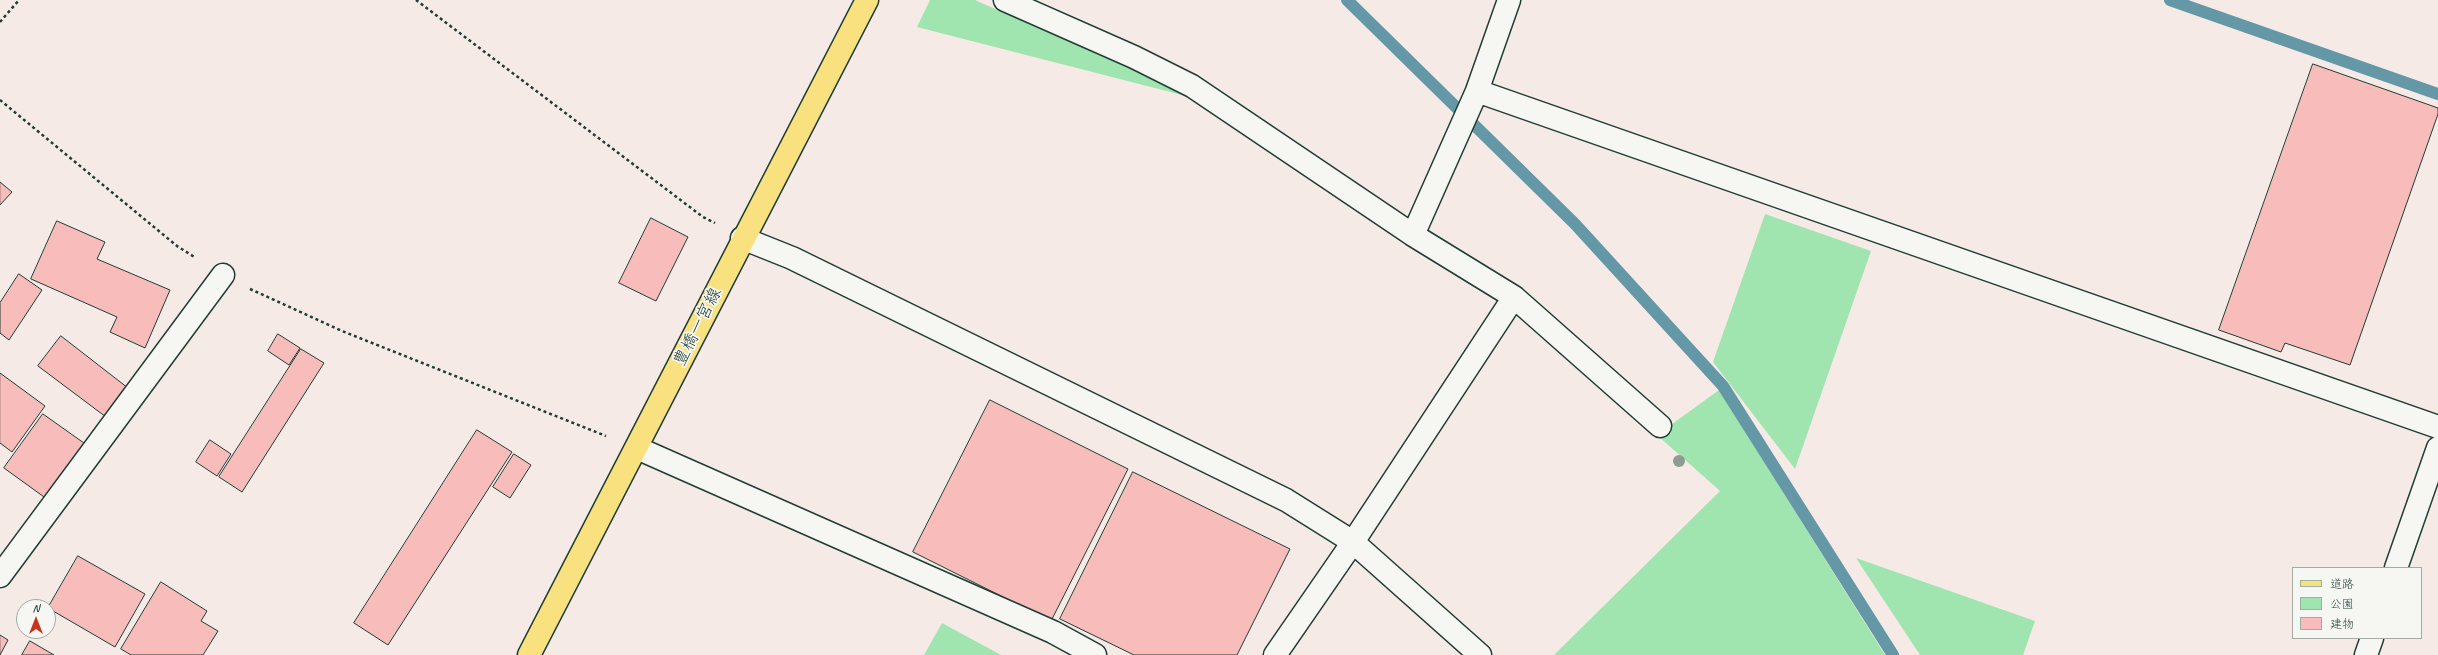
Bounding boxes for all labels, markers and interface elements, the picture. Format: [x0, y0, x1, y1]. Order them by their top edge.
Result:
street label: 豊橋一宮線 [670, 285, 726, 369]
legend [2292, 567, 2422, 639]
text: 道路 [2330, 576, 2354, 592]
text: 公園 [2330, 596, 2354, 612]
north arrow [16, 599, 56, 639]
text: N [33, 601, 39, 615]
text: 建物 [2330, 616, 2354, 632]

